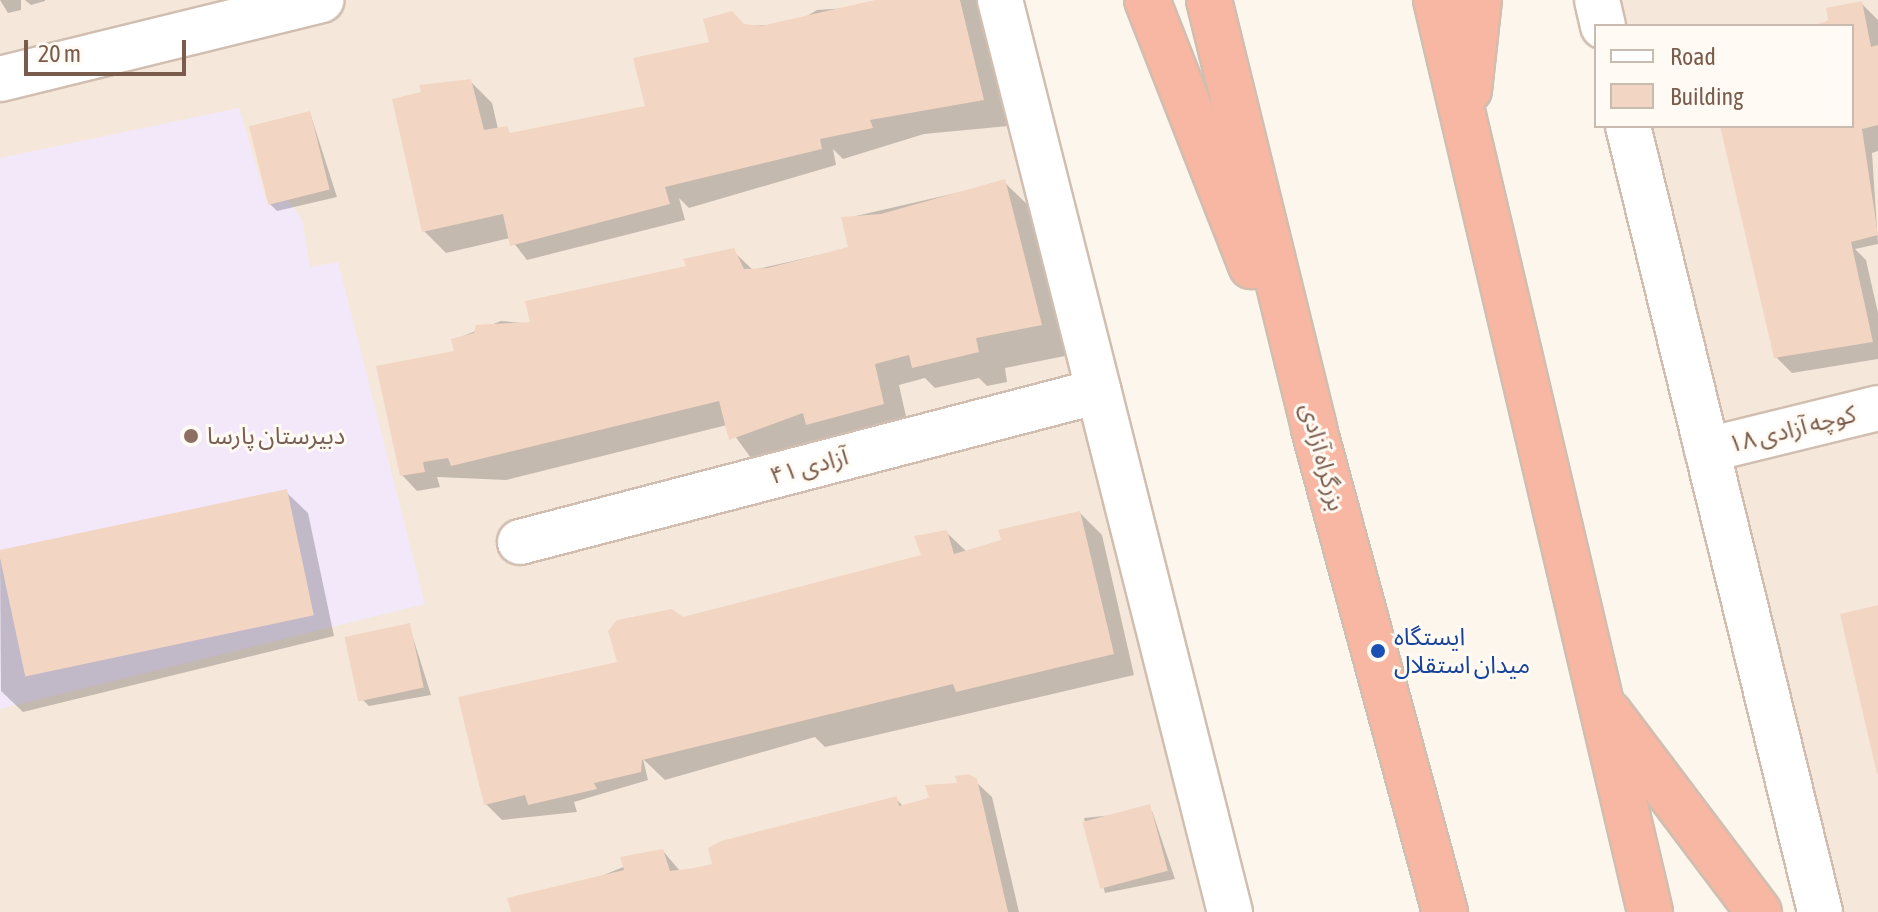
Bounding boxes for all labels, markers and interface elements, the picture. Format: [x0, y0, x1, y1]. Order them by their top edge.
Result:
scale bar [28, 24, 190, 74]
legend [1594, 24, 1854, 128]
text: 20 m [38, 40, 81, 67]
text: Road [1670, 43, 1716, 70]
text: Building [1670, 83, 1743, 110]
street label: کوچه آزادی ۱۸ [1725, 399, 1859, 459]
street label: بزرگراه آزادی [1295, 400, 1351, 514]
place label: دبیرستان پارسا [207, 422, 345, 450]
marker: دبیرستان پارسا [182, 427, 200, 445]
street label: ۴۱ آزادی [767, 442, 851, 490]
place label: ایستگاه میدان استقلال [1394, 623, 1530, 679]
marker: ایستگاه میدان استقلال [1369, 642, 1387, 660]

